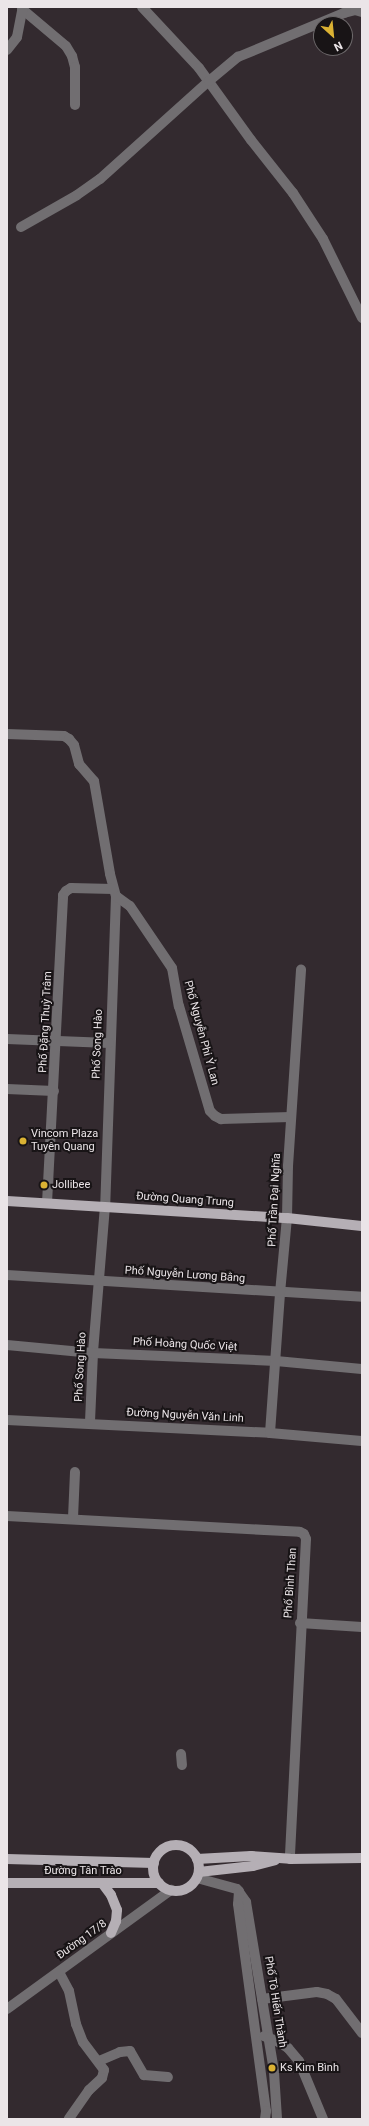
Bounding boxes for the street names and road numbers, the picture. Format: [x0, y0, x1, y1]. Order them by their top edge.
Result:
street label: Phố Đặng Thuỳ Trâm [37, 971, 55, 1073]
street label: Phố Nguyễn Phi Ỷ Lan [181, 979, 221, 1087]
street label: Phố Song Hào [90, 1009, 106, 1079]
street label: Phố Trần Đại Nghĩa [266, 1153, 284, 1247]
street label: Đường Quang Trung [136, 1190, 234, 1210]
street label: Phố Nguyễn Lương Bằng [124, 1264, 246, 1286]
street label: Phố Song Hào [73, 1332, 89, 1402]
street label: Phố Hoàng Quốc Việt [132, 1336, 238, 1354]
street label: Đường Nguyễn Văn Linh [126, 1406, 244, 1426]
street label: Phố Bình Than [282, 1547, 300, 1619]
street label: Đường Tân Trào [44, 1864, 122, 1878]
street label: Đường 17/8 [54, 1917, 110, 1963]
street label: Phố Tô Hiến Thành [261, 1955, 289, 2049]

